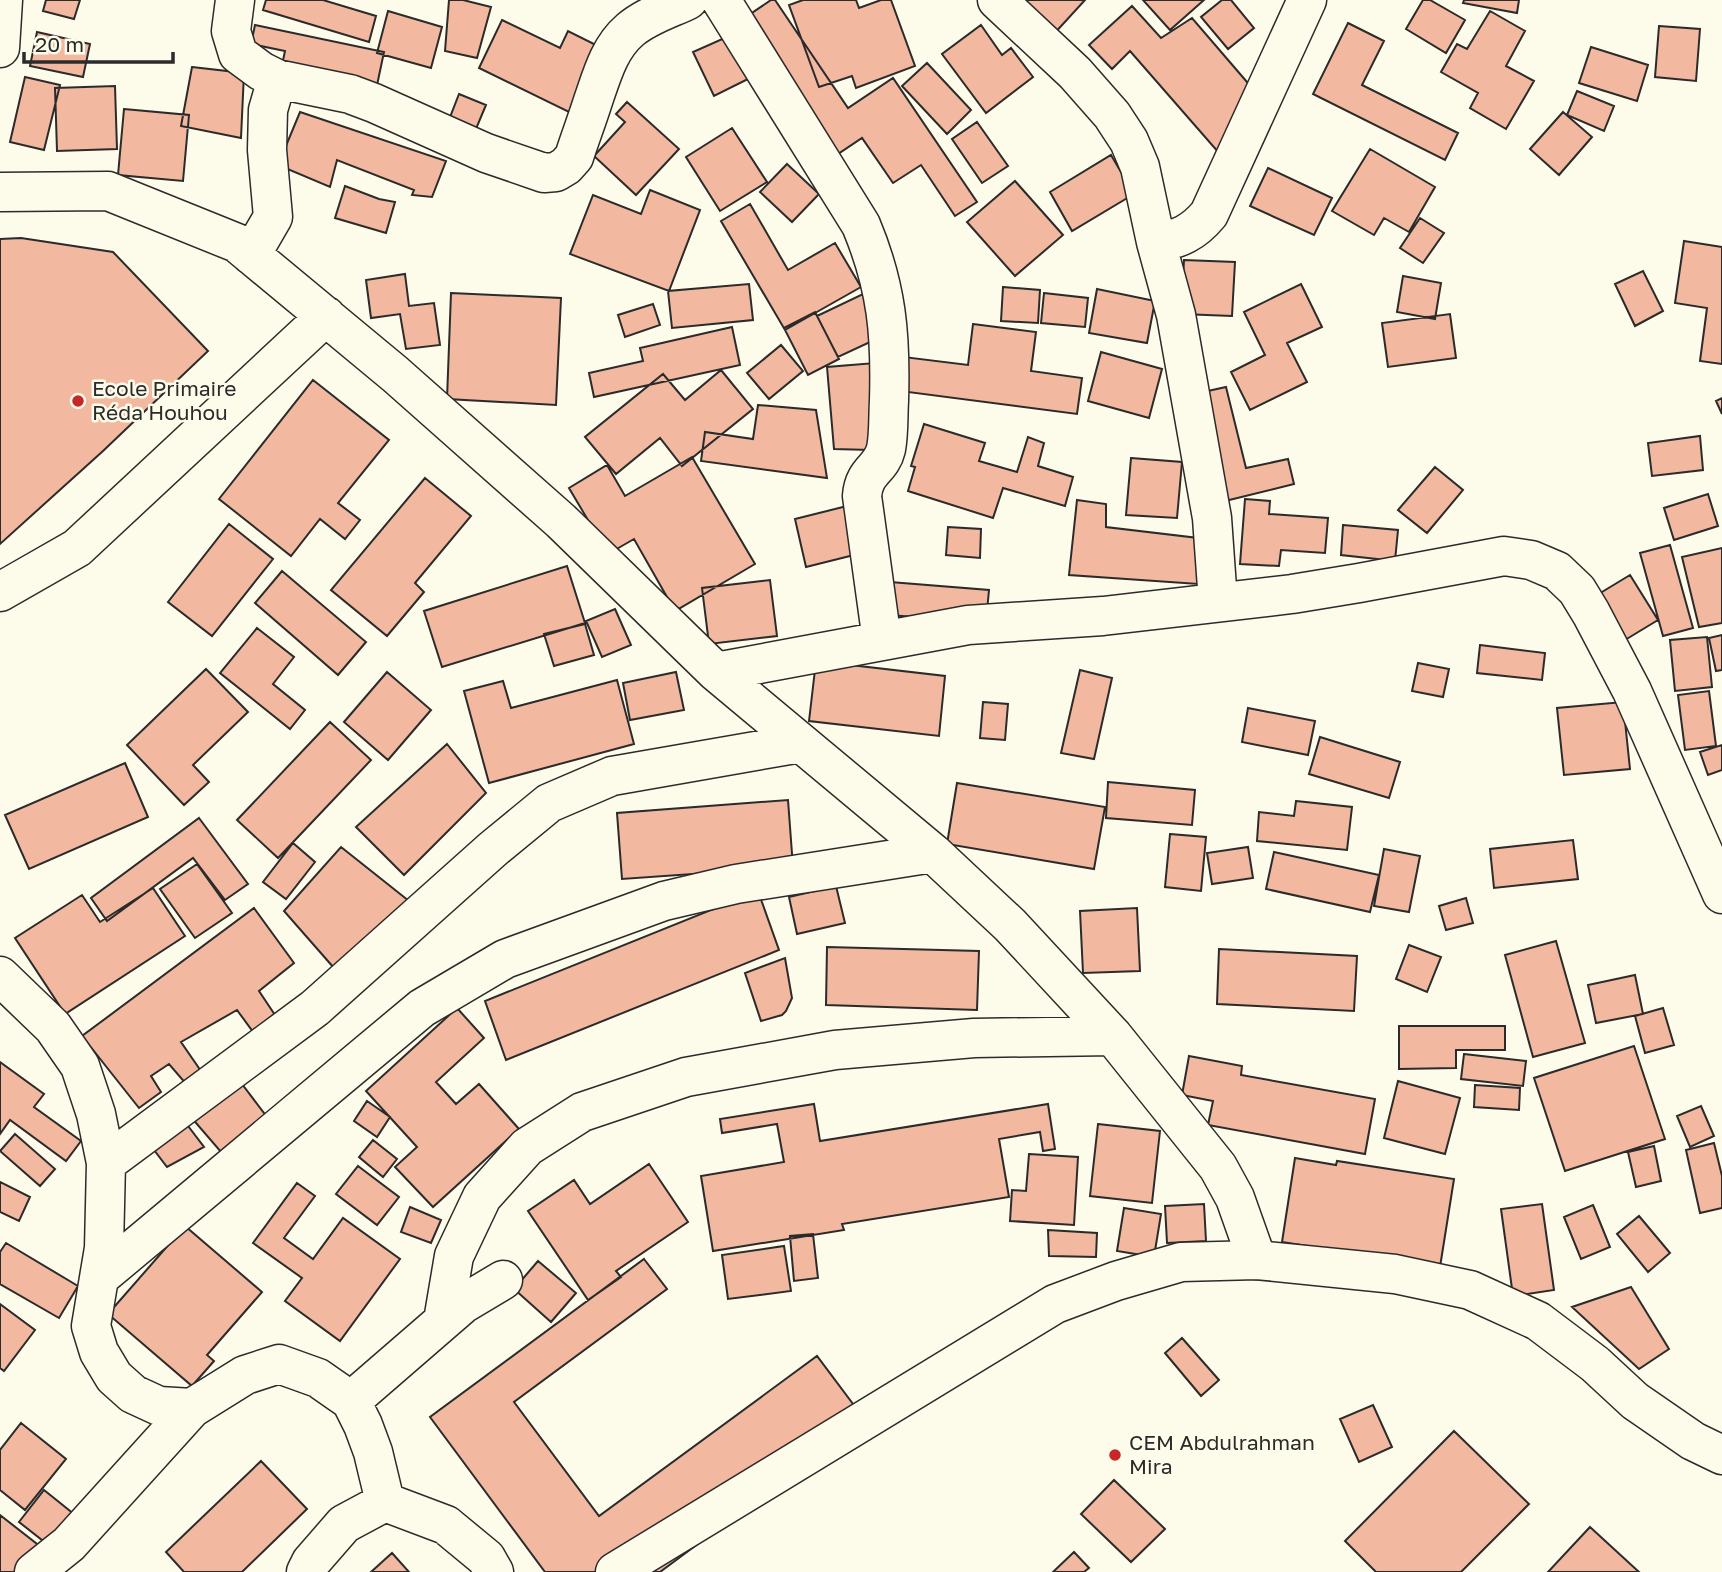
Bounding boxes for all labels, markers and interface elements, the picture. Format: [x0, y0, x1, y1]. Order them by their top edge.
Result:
scale bar [24, 21, 173, 65]
text: 20 m [35, 31, 84, 57]
place label: Ecole Primaire Réda Houhou [92, 375, 236, 425]
marker: Ecole Primaire Réda Houhou [70, 393, 86, 409]
place label: CEM Abdulrahman Mira [1129, 1429, 1315, 1479]
marker: CEM Abdulrahman Mira [1107, 1447, 1123, 1463]

